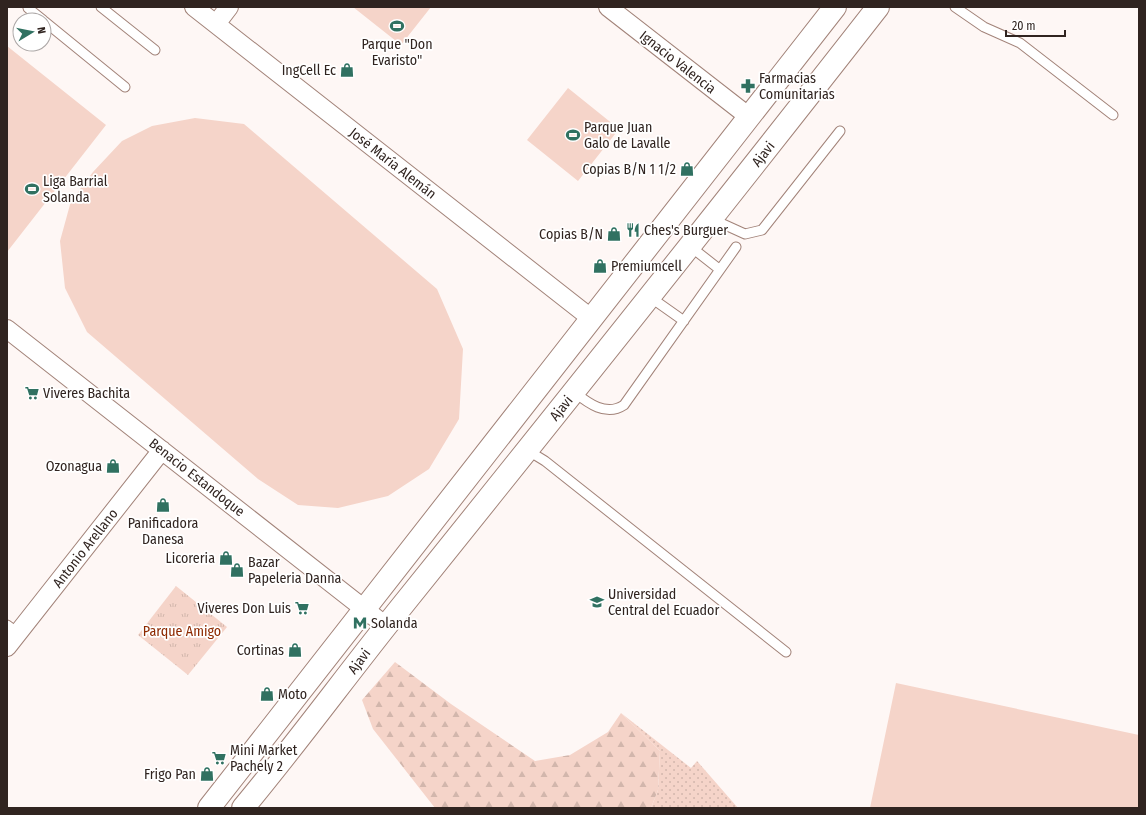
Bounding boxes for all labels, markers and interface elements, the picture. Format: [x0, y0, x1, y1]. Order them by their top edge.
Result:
north arrow [12, 12, 52, 52]
scale bar [1006, 12, 1065, 38]
sports icon: Parque "Don Evaristo" [389, 18, 405, 34]
text: 20 m [1012, 19, 1036, 33]
text: N [34, 26, 48, 35]
street label: Ignacio Valencia [636, 27, 719, 98]
place label: Parque "Don Evaristo" [361, 36, 433, 69]
place label: IngCell Ec [282, 62, 336, 79]
shop icon: IngCell Ec [339, 62, 355, 78]
place label: Farmacias Comunitarias [759, 70, 835, 103]
pharmacy icon: Farmacias Comunitarias [740, 78, 756, 94]
place label: Parque Juan Galo de Lavalle [584, 119, 671, 152]
street label: José María Alemán [346, 124, 440, 203]
sports icon: Parque Juan Galo de Lavalle [565, 127, 581, 143]
street label: Ajavi [748, 138, 778, 170]
place label: Copias B/N 1 1/2 [582, 161, 676, 178]
shop icon: Copias B/N 1 1/2 [679, 161, 695, 177]
place label: Liga Barrial Solanda [43, 173, 108, 206]
sports icon: Liga Barrial Solanda [24, 181, 40, 197]
restaurant icon: Ches's Burguer [625, 222, 641, 238]
place label: Ches's Burguer [644, 222, 728, 239]
place label: Copias B/N [539, 226, 603, 243]
shop icon: Copias B/N [606, 226, 622, 242]
shop icon: Premiumcell [592, 258, 608, 274]
place label: Premiumcell [611, 258, 682, 275]
supermarket icon: Viveres Bachita [24, 385, 40, 401]
place label: Viveres Bachita [43, 385, 130, 402]
street label: Ajavi [546, 392, 577, 424]
street label: Benacio Estandoque [145, 435, 248, 520]
place label: Ozonagua [46, 458, 102, 475]
shop icon: Ozonagua [105, 458, 121, 474]
shop icon: Panificadora Danesa [155, 497, 171, 513]
street label: Antonio Arellano [49, 505, 122, 591]
place label: Panificadora Danesa [128, 515, 198, 548]
place label: Licoreria [165, 550, 215, 567]
shop icon: Licoreria [218, 550, 234, 566]
place label: Bazar Papeleria Danna [248, 554, 342, 587]
shop icon: Bazar Papeleria Danna [229, 562, 245, 578]
place label: Universidad Central del Ecuador [608, 586, 719, 619]
school or university icon: Universidad Central del Ecuador [589, 594, 605, 610]
place label: Viveres Don Luis [198, 600, 291, 617]
supermarket icon: Viveres Don Luis [294, 600, 310, 616]
metro station icon: Solanda [352, 615, 368, 631]
place label: Solanda [371, 615, 418, 632]
park label: Parque Amigo [143, 623, 221, 640]
place label: Cortinas [237, 642, 284, 659]
shop icon: Cortinas [287, 642, 303, 658]
street label: Ajavi [344, 645, 374, 677]
shop icon: Moto [259, 686, 275, 702]
place label: Moto [278, 686, 307, 703]
place label: Mini Market Pachely 2 [230, 742, 298, 775]
supermarket icon: Mini Market Pachely 2 [211, 750, 227, 766]
place label: Frigo Pan [144, 766, 196, 783]
shop icon: Frigo Pan [199, 766, 215, 782]

